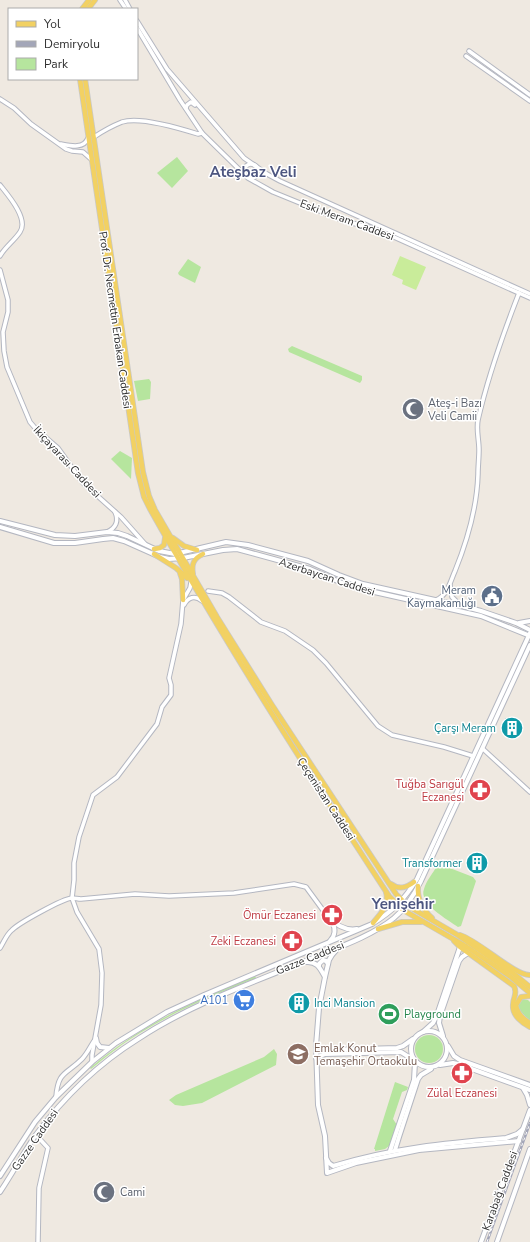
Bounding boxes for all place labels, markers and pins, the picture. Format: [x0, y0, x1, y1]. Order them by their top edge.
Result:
mosque icon: Ateş-i Bazı Veli Camii [400, 396, 426, 422]
place label: Ateş-i Bazı Veli Camii [427, 396, 482, 424]
place label: Meram Kaymakamlığı [407, 583, 476, 611]
public building icon: Meram Kaymakamlığı [479, 583, 505, 609]
building icon: Çarşı Meram [499, 715, 525, 741]
place label: Çarşı Meram [434, 721, 496, 736]
place label: Tuğba Sarıgül Eczanesi [396, 777, 465, 805]
pharmacy icon: Tuğba Sarıgül Eczanesi [467, 777, 493, 803]
building icon: Transformer [464, 850, 490, 876]
place label: Transformer [402, 856, 462, 871]
pharmacy icon: Ömür Eczanesi [319, 902, 345, 928]
place label: Ömür Eczanesi [243, 908, 316, 923]
pharmacy icon: Zeki Eczanesi [279, 928, 305, 954]
place label: Zeki Eczanesi [211, 934, 276, 949]
supermarket icon: A101 [231, 987, 257, 1013]
building icon: Inci Mansion [286, 990, 312, 1016]
place label: A101 [200, 993, 228, 1008]
place label: Inci Mansion [314, 996, 375, 1011]
sports icon: Playground [376, 1001, 402, 1027]
place label: Playground [404, 1007, 461, 1022]
school or university icon: Emlak Konut Temaşehir Ortaokulu [285, 1041, 311, 1067]
place label: Emlak Konut Temaşehir Ortaokulu [314, 1041, 417, 1069]
pharmacy icon: Zülal Eczanesi [449, 1060, 475, 1086]
place label: Zülal Eczanesi [427, 1086, 497, 1101]
mosque icon: Cami [91, 1179, 117, 1205]
place label: Cami [120, 1185, 145, 1200]

